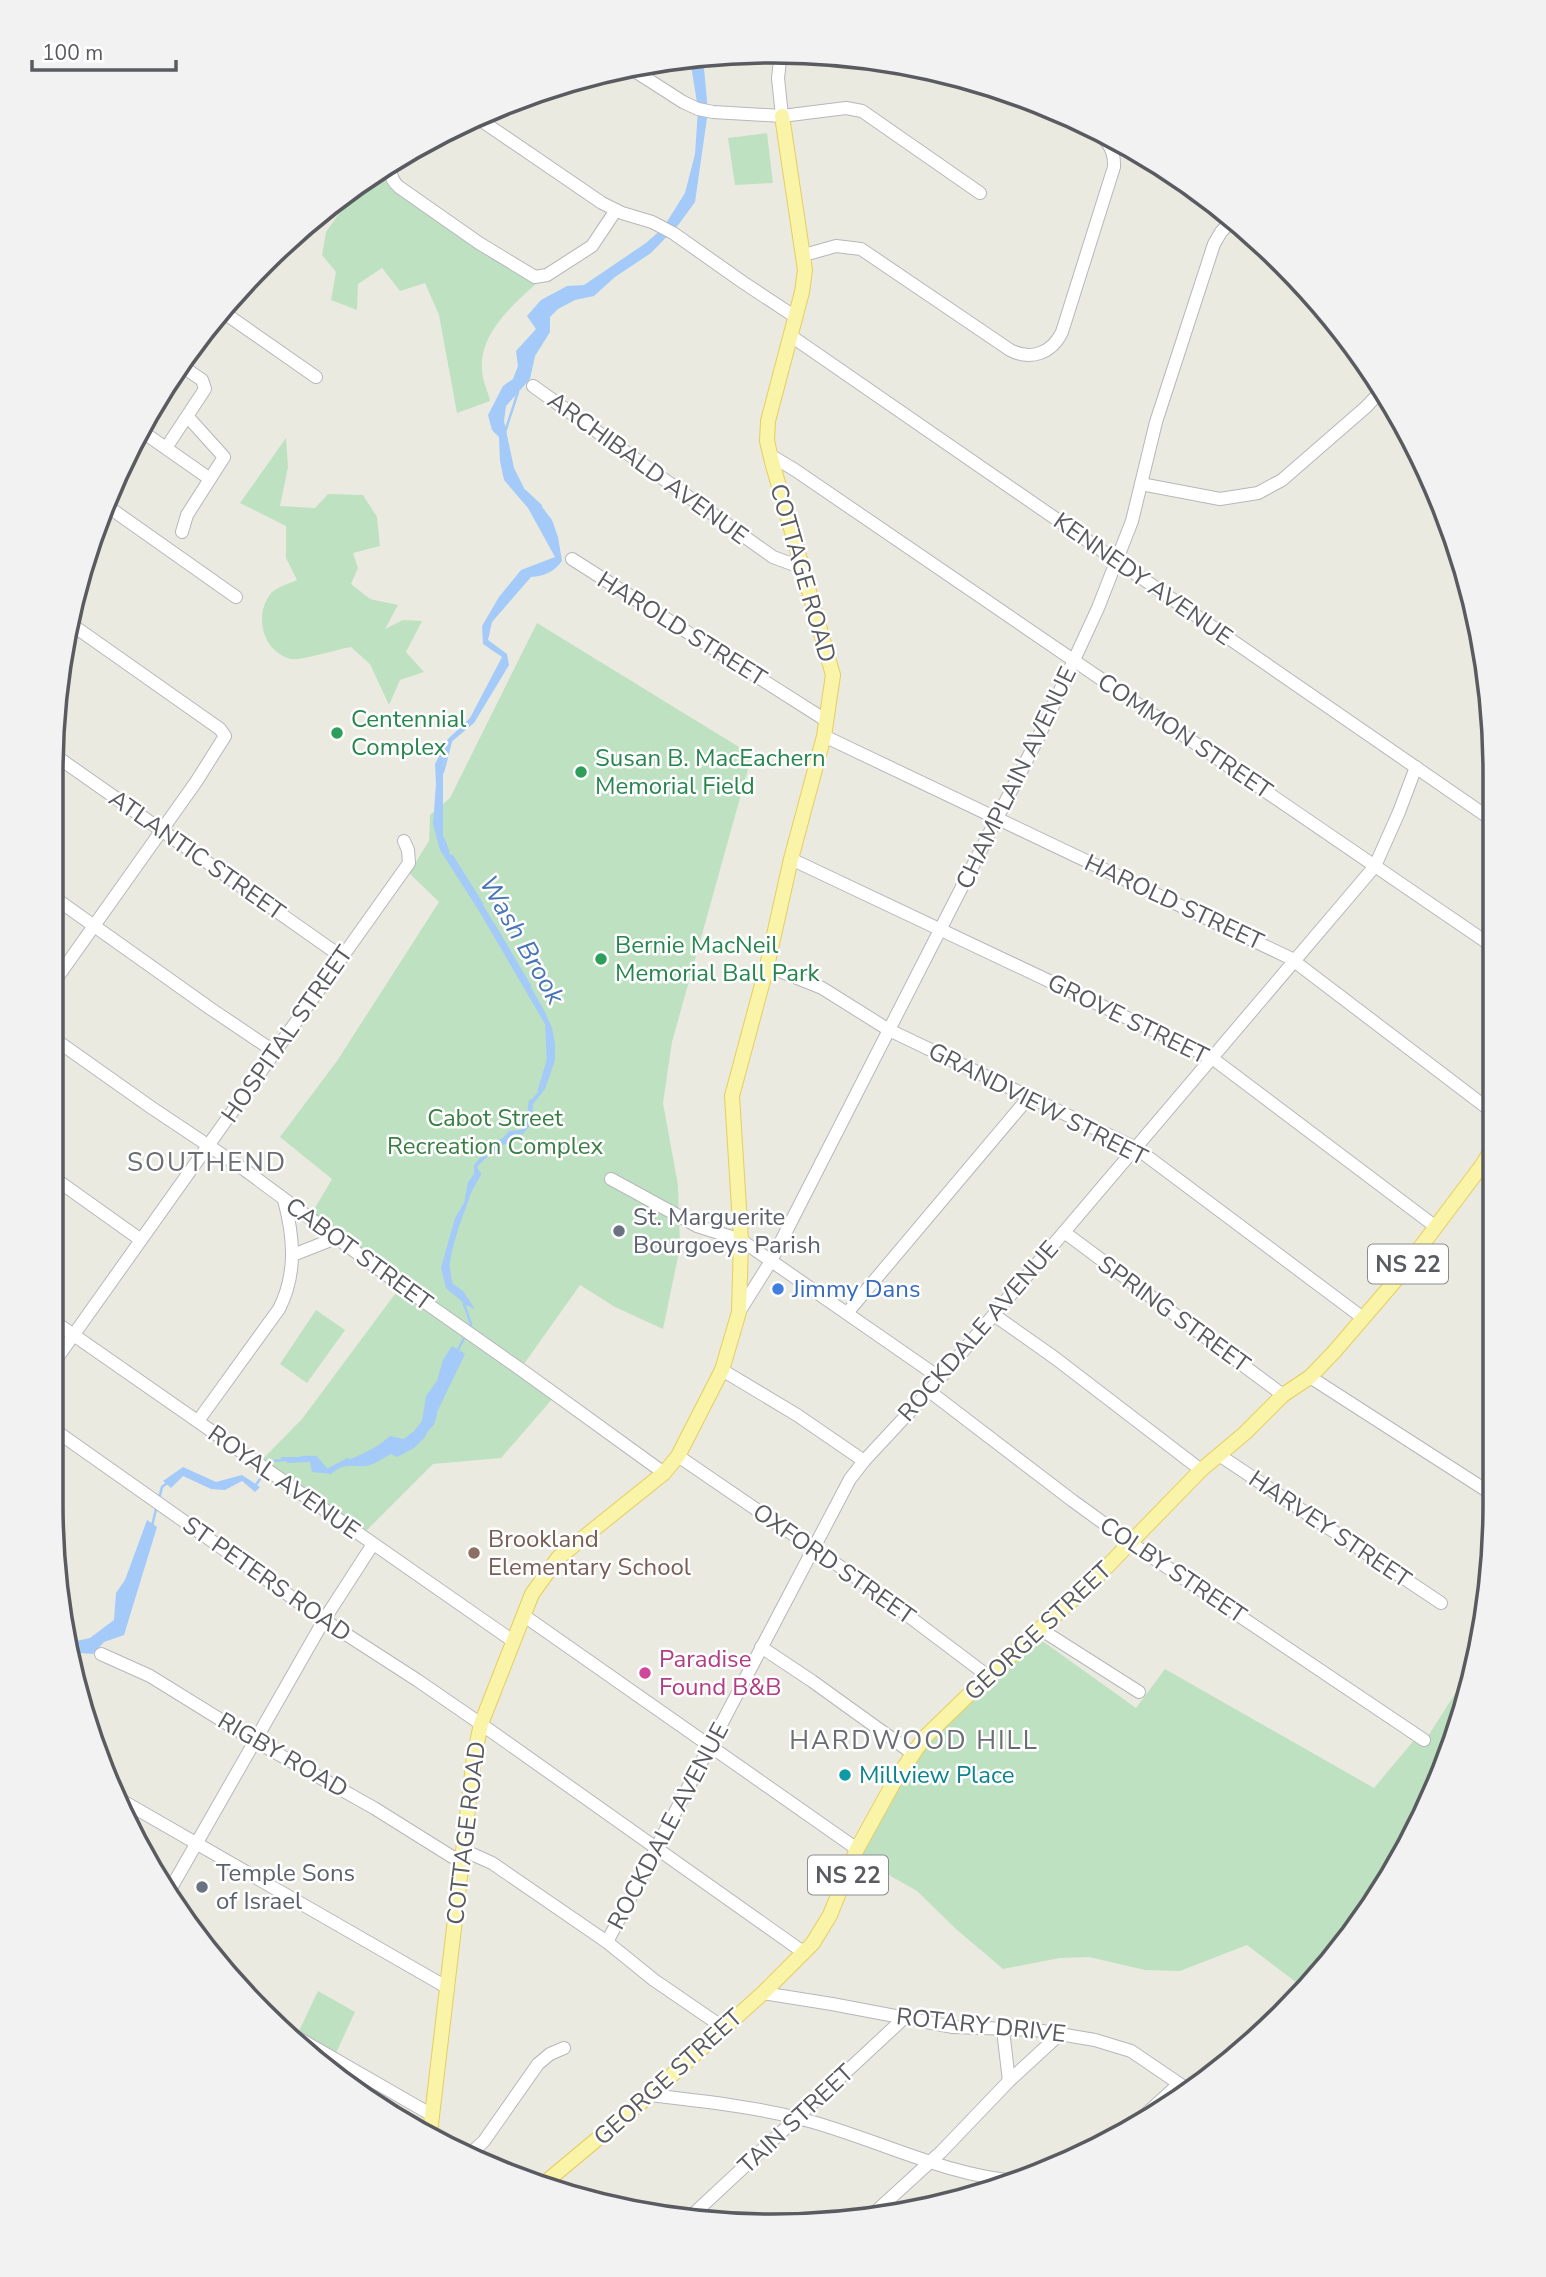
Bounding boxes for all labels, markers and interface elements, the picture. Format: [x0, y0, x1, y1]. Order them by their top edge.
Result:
scale bar [32, 28, 175, 72]
text: 100 m [42, 39, 103, 67]
street label: ARCHIBALD AVENUE [541, 384, 755, 552]
street label: COTTAGE ROAD [762, 480, 844, 666]
street label: KENNEDY AVENUE [1047, 505, 1239, 653]
street label: HAROLD STREET [591, 564, 773, 694]
street label: CHAMPLAIN AVENUE [948, 661, 1084, 895]
street label: COMMON STREET [1091, 666, 1279, 807]
place label: Centennial Complex [351, 703, 466, 763]
marker: Centennial Complex [329, 725, 345, 741]
place label: Susan B. MacEachern Memorial Field [595, 742, 826, 802]
marker: Susan B. MacEachern Memorial Field [573, 764, 589, 780]
street label: ATLANTIC STREET [103, 782, 292, 928]
street label: HAROLD STREET [1079, 846, 1269, 958]
water label: Wash Brook [471, 869, 574, 1012]
place label: Bernie MacNeil Memorial Ball Park [615, 929, 821, 989]
street label: HOSPITAL STREET [214, 939, 360, 1129]
marker: Bernie MacNeil Memorial Ball Park [593, 951, 609, 967]
street label: GROVE STREET [1042, 966, 1214, 1072]
street label: GRANDVIEW STREET [923, 1035, 1154, 1173]
park label: Cabot Street Recreation Complex [387, 1102, 603, 1162]
district label: SOUTHEND [127, 1145, 287, 1180]
street label: CABOT STREET [279, 1190, 439, 1319]
place label: St. Marguerite Bourgoeys Parish [633, 1201, 821, 1261]
marker: St. Marguerite Bourgoeys Parish [611, 1223, 627, 1239]
street label: ROCKDALE AVENUE [891, 1234, 1065, 1428]
road number: NS 22 [1368, 1245, 1448, 1284]
street label: SPRING STREET [1092, 1248, 1257, 1380]
place label: Jimmy Dans [791, 1273, 921, 1305]
marker: Jimmy Dans [770, 1281, 786, 1297]
street label: ROYAL AVENUE [202, 1418, 366, 1546]
street label: HARVEY STREET [1243, 1463, 1418, 1596]
street label: OXFORD STREET [746, 1496, 922, 1632]
street label: ST PETERS ROAD [176, 1509, 358, 1649]
street label: COLBY STREET [1093, 1509, 1253, 1631]
place label: Brookland Elementary School [488, 1523, 691, 1583]
marker: Brookland Elementary School [466, 1545, 482, 1561]
street label: GEORGE STREET [958, 1554, 1119, 1708]
place label: Paradise Found B&B [659, 1643, 781, 1703]
marker: Paradise Found B&B [637, 1665, 653, 1681]
street label: RIGBY ROAD [212, 1705, 354, 1805]
street label: ROCKDALE AVENUE [600, 1717, 736, 1935]
district label: HARDWOOD HILL [789, 1723, 1039, 1758]
street label: COTTAGE ROAD [439, 1740, 493, 1926]
place label: Millview Place [859, 1759, 1015, 1791]
marker: Millview Place [837, 1767, 853, 1783]
road number: NS 22 [808, 1856, 888, 1894]
place label: Temple Sons of Israel [216, 1857, 355, 1917]
marker: Temple Sons of Israel [194, 1879, 210, 1895]
street label: ROTARY DRIVE [895, 2000, 1067, 2050]
street label: GEORGE STREET [587, 2001, 750, 2153]
street label: TAIN STREET [731, 2057, 861, 2181]

